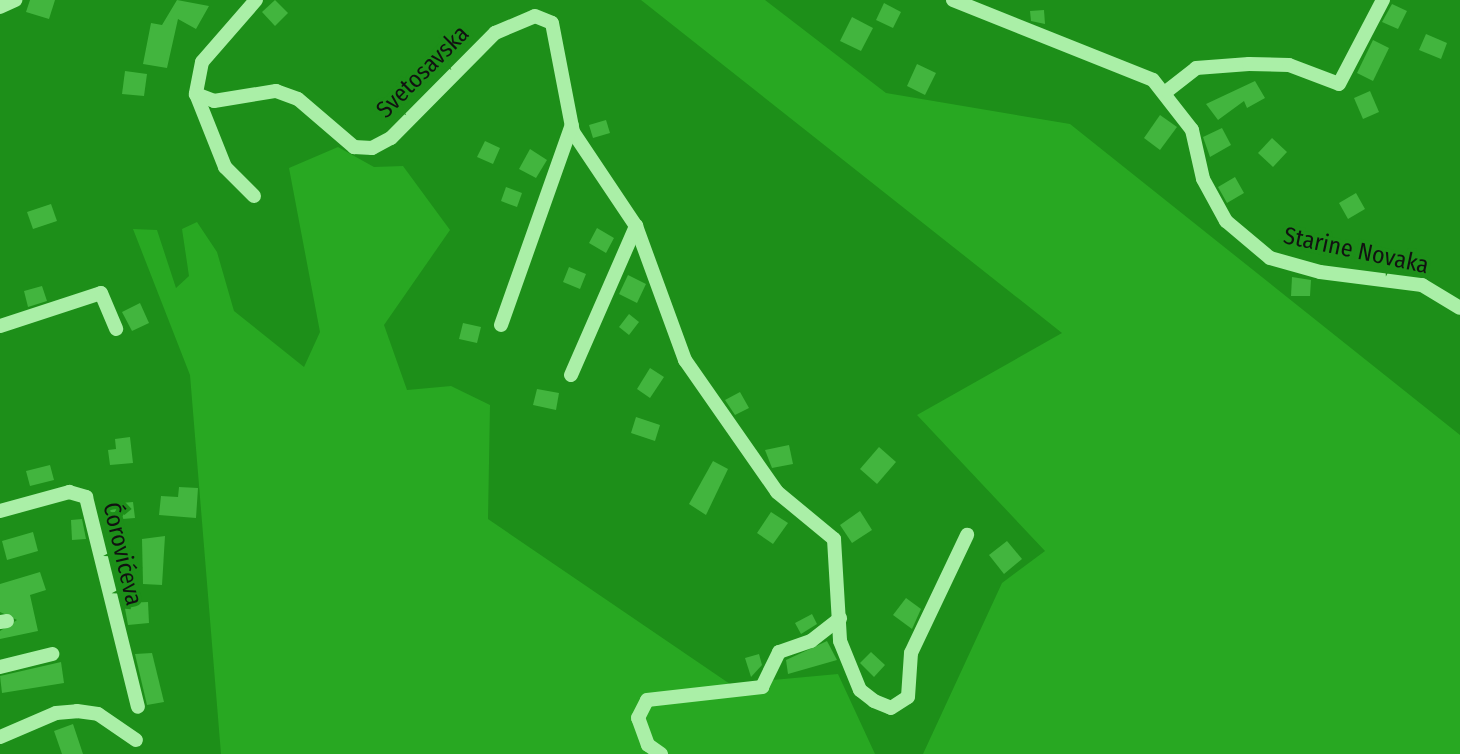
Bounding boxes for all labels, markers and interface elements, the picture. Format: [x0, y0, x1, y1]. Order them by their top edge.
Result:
street label: Svetosavska [371, 20, 475, 124]
street label: Starine Novaka [1281, 222, 1431, 280]
street label: Ćorovićeva [96, 500, 148, 608]

